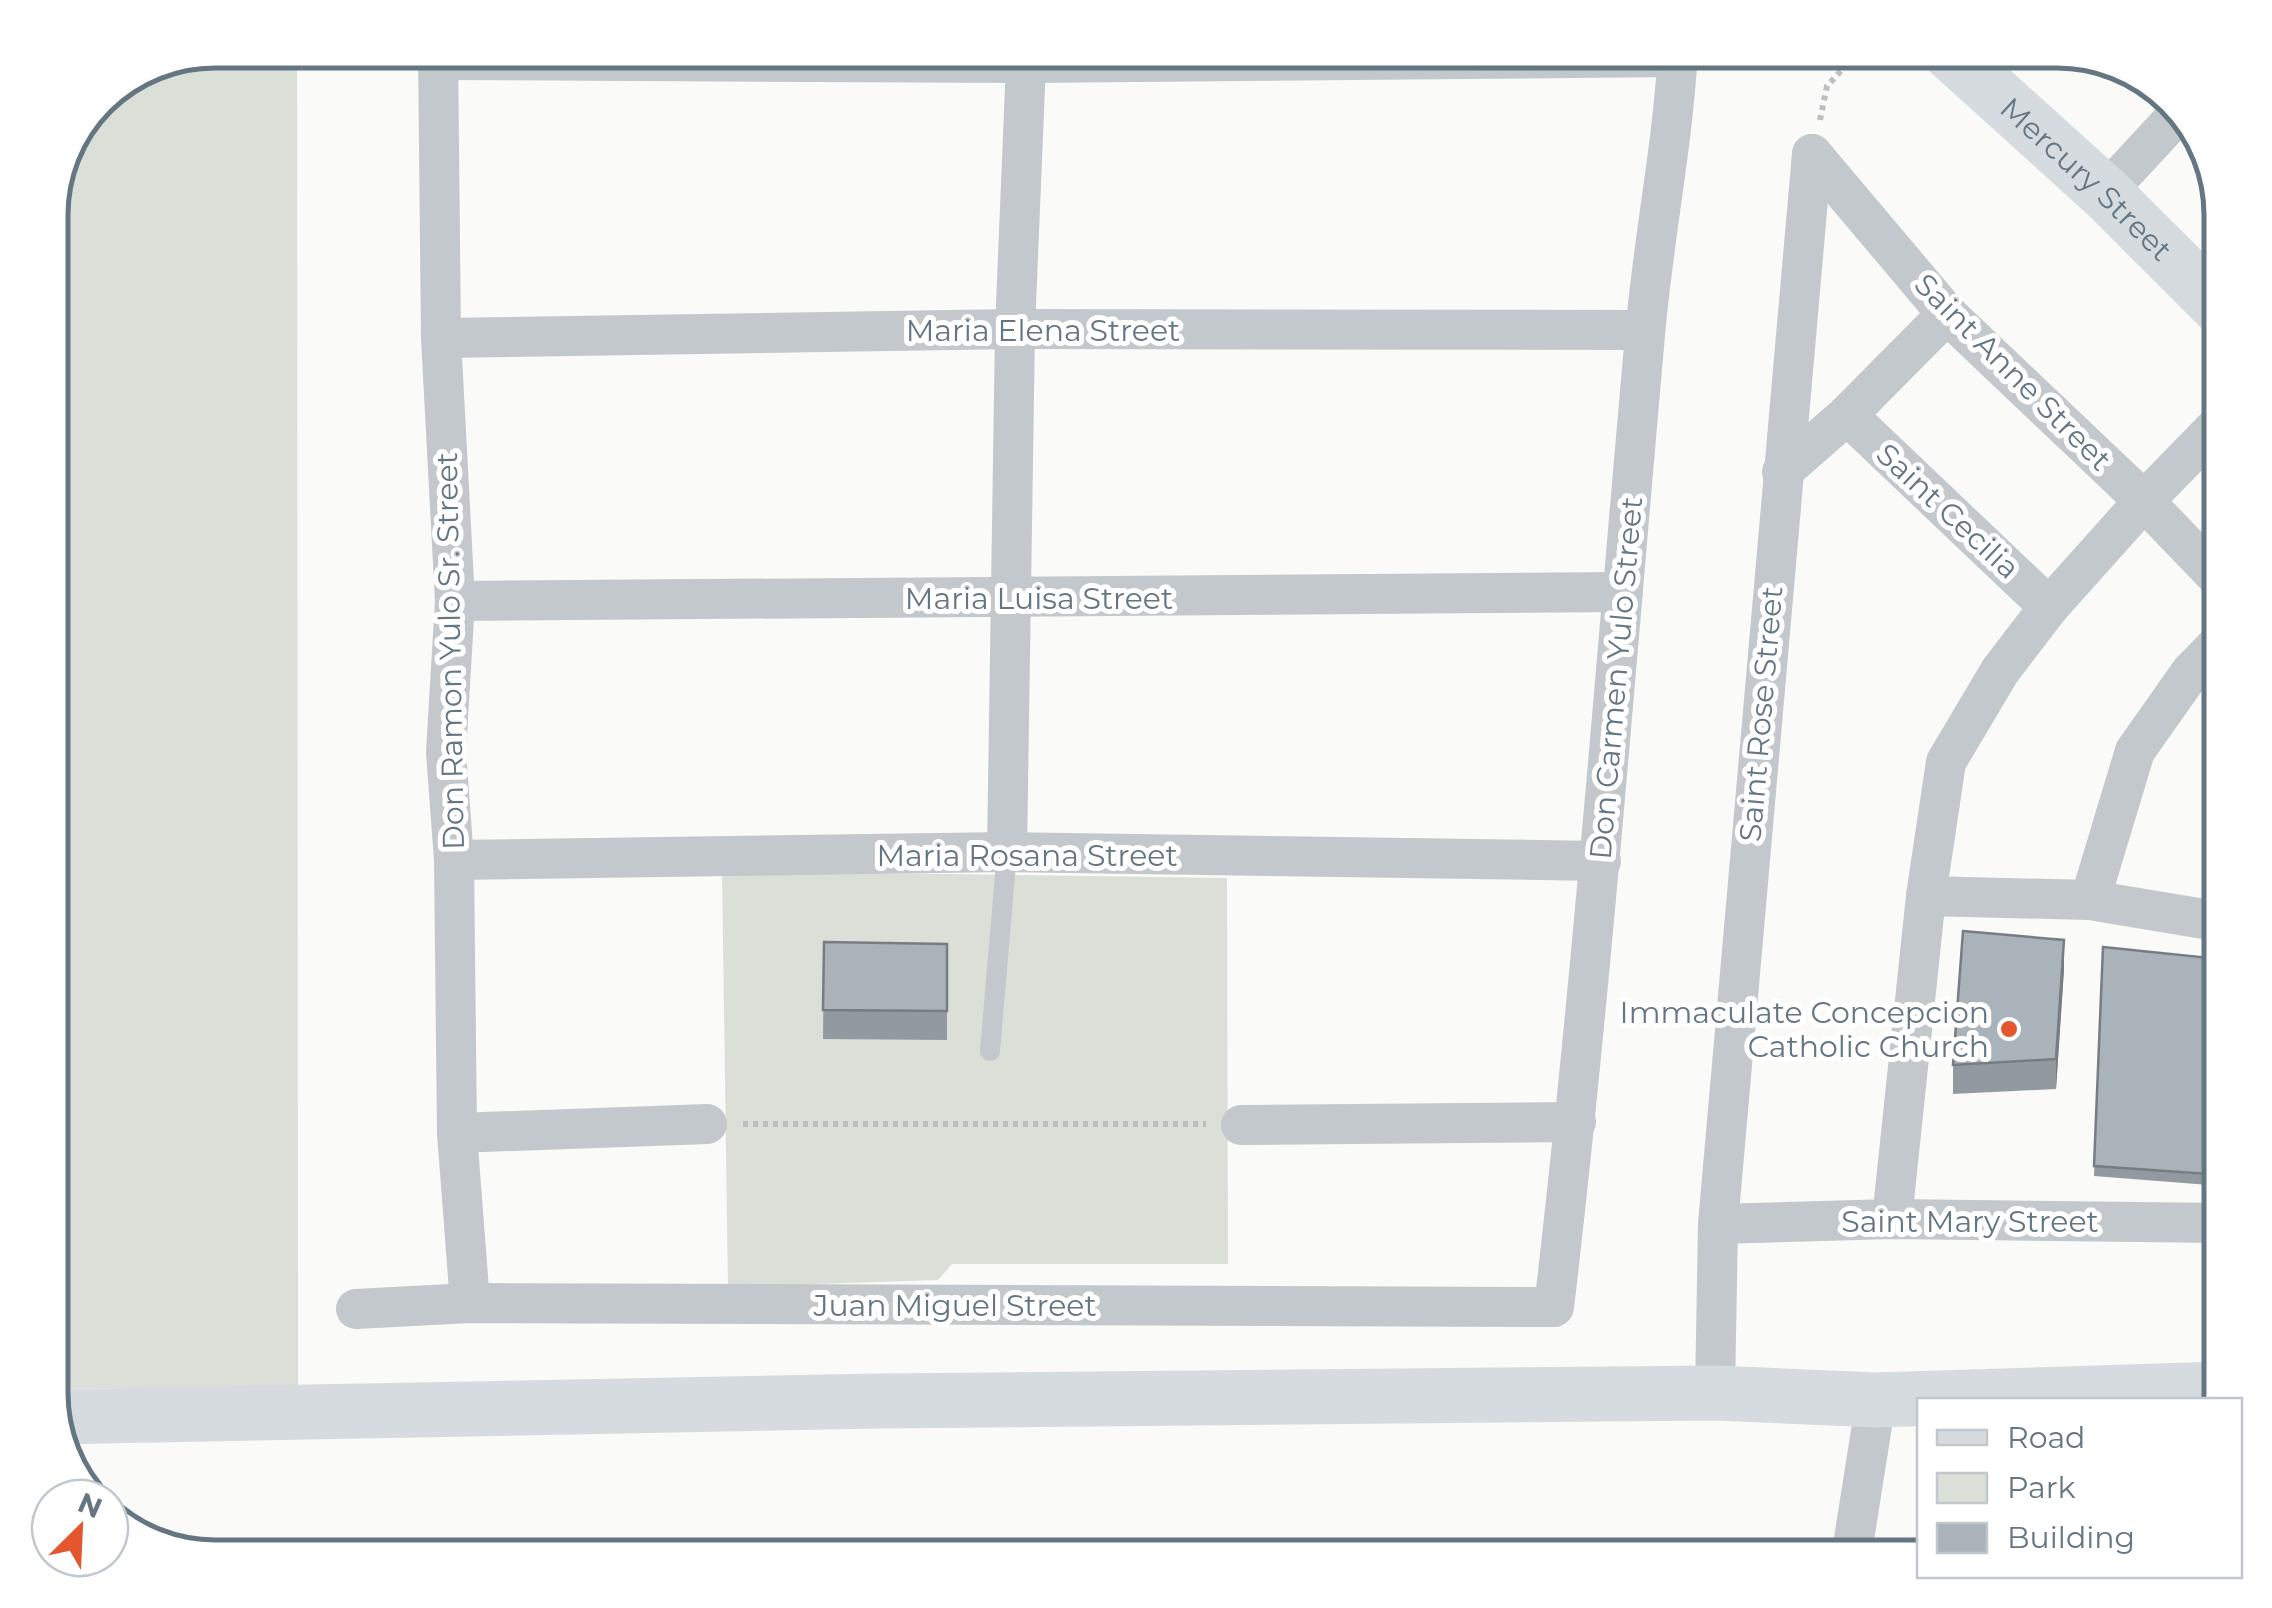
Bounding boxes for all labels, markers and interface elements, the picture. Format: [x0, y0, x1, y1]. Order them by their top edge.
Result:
street label: Mercury Street [1993, 89, 2180, 268]
street label: Saint Anne Street [1907, 266, 2119, 478]
street label: Maria Elena Street [906, 312, 1180, 349]
street label: Saint Cecilia [1869, 435, 2027, 587]
street label: Don Ramon Yulo Sr. Street [428, 452, 472, 850]
street label: Don Carmen Yulo Street [1582, 495, 1650, 861]
street label: Maria Luisa Street [905, 580, 1173, 617]
street label: Saint Rose Street [1731, 585, 1791, 843]
street label: Maria Rosana Street [876, 837, 1178, 874]
place label: Immaculate Concepcion Catholic Church [1620, 994, 1989, 1065]
marker: Immaculate Concepcion Catholic Church [1998, 1018, 2020, 1040]
street label: Saint Mary Street [1841, 1203, 2099, 1240]
street label: Juan Miguel Street [812, 1287, 1097, 1324]
legend [1917, 1398, 2242, 1578]
text: Road [2007, 1419, 2085, 1456]
text: Park [2007, 1469, 2076, 1506]
north arrow [30, 1478, 130, 1578]
text: N [73, 1485, 107, 1525]
text: Building [2007, 1519, 2135, 1556]

